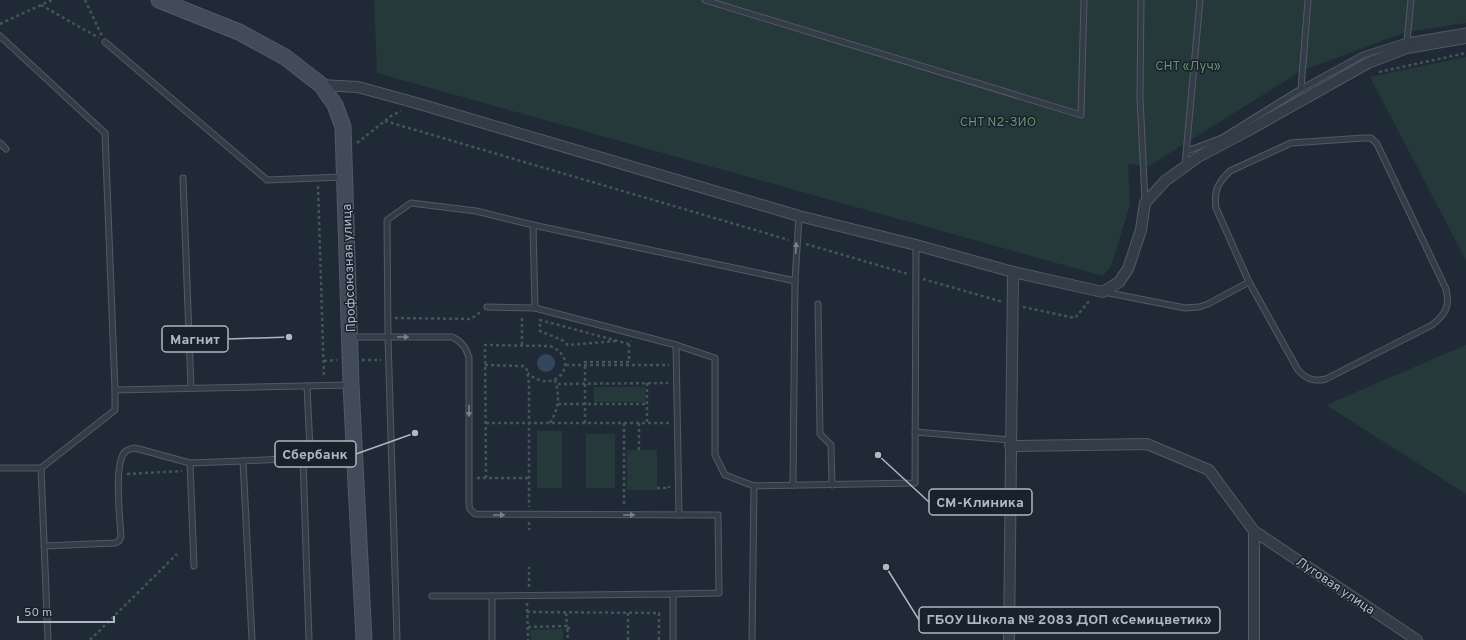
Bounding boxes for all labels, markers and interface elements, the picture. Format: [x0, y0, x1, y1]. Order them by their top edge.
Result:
park label: СНТ «Луч» [1155, 59, 1221, 75]
park label: СНТ N2-ЗИО [960, 115, 1036, 131]
street label: Профсоюзная улица [340, 203, 360, 332]
one-way arrow [793, 242, 800, 254]
callout: Магнит [162, 326, 228, 352]
text: Магнит [170, 332, 220, 349]
one-way arrow [397, 334, 410, 340]
one-way arrow [466, 405, 472, 418]
callout: Сбербанк [275, 441, 356, 467]
text: Сбербанк [282, 447, 348, 464]
callout: СМ-Клиника [929, 489, 1032, 515]
text: СМ-Клиника [936, 495, 1024, 512]
one-way arrow [493, 512, 506, 518]
one-way arrow [623, 512, 636, 518]
street label: Луговая улица [1292, 554, 1377, 619]
scale bar [18, 598, 114, 624]
text: 50 m [24, 605, 52, 621]
callout: ГБОУ Школа № 2083 ДОП «Семицветик» [919, 607, 1220, 633]
text: ГБОУ Школа № 2083 ДОП «Семицветик» [926, 612, 1212, 629]

